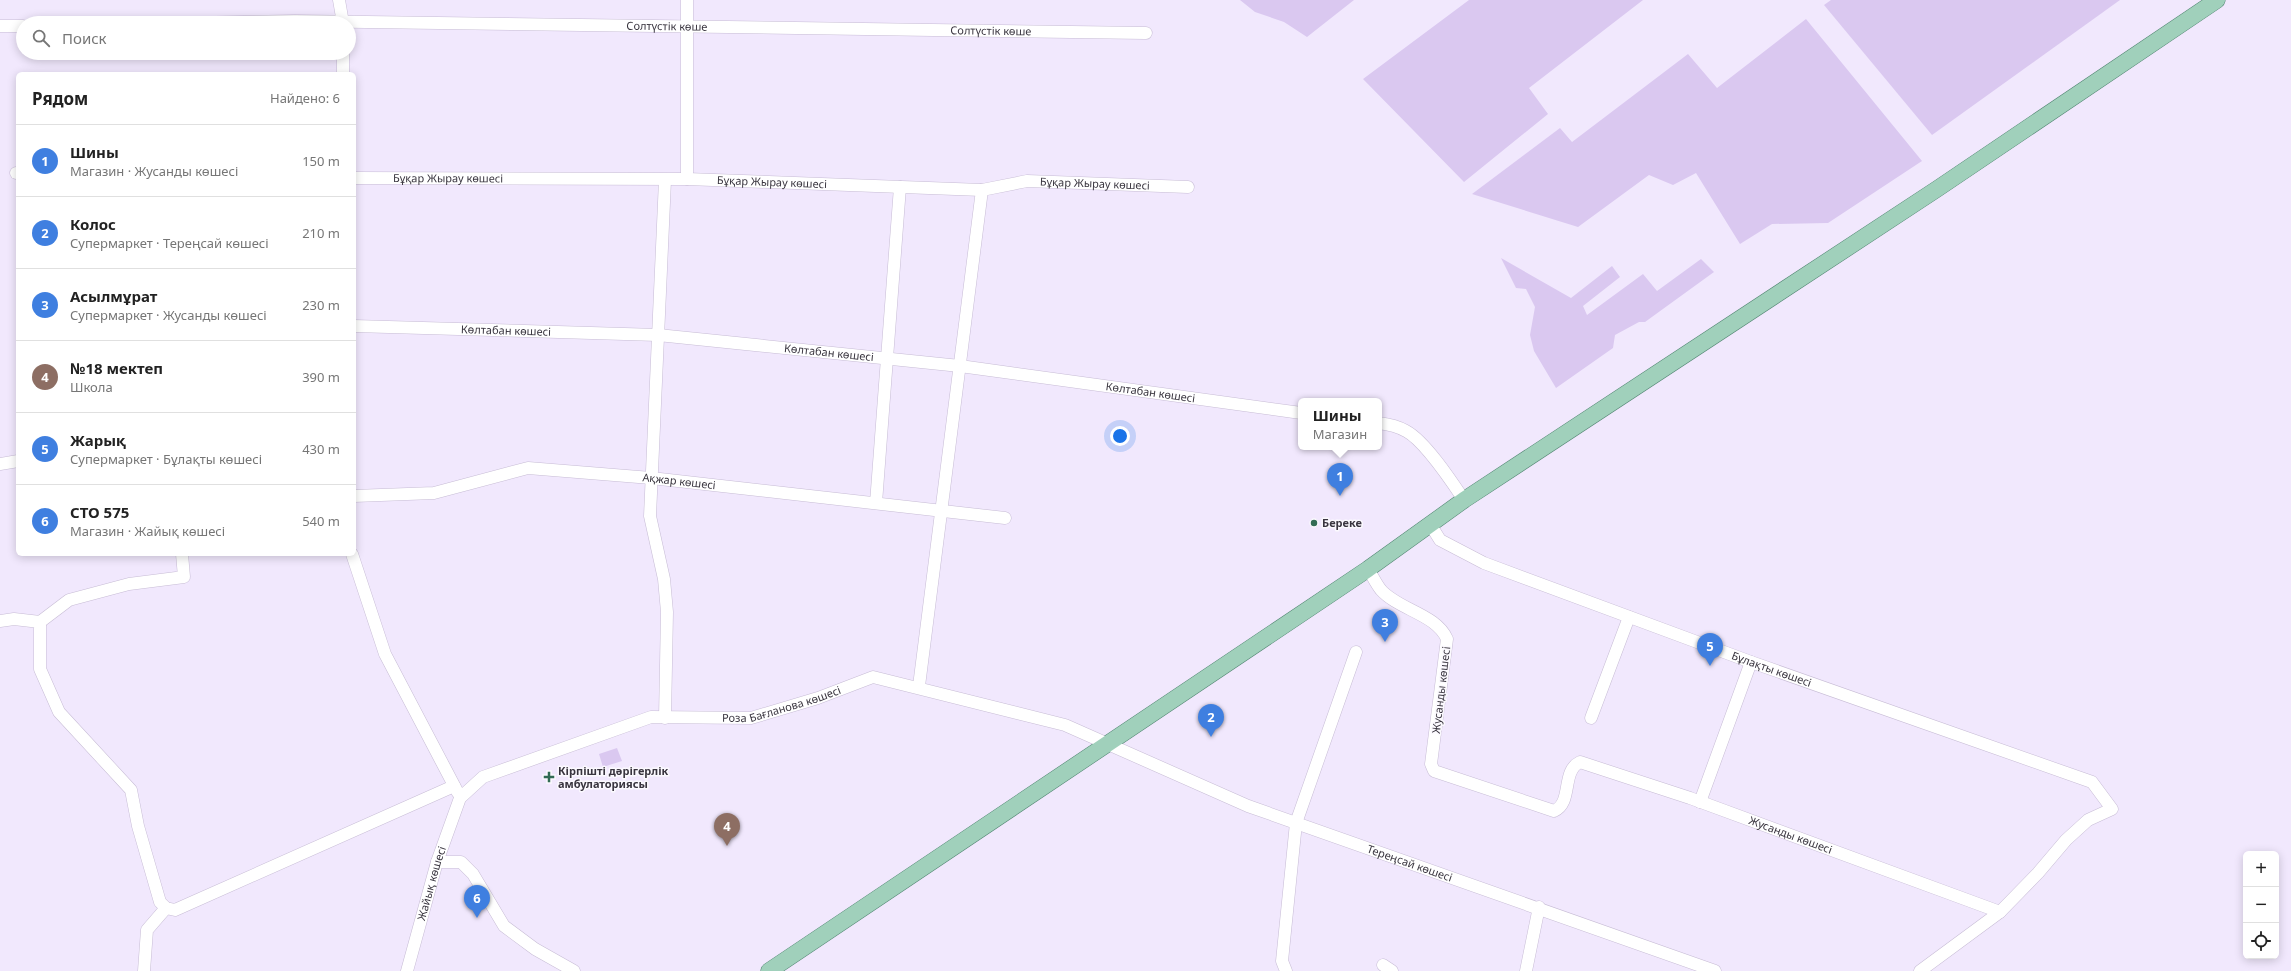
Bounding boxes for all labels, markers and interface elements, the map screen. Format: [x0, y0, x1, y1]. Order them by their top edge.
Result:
search box [16, 16, 356, 60]
street label: Солтүстік көше [626, 18, 708, 34]
street label: Солтүстік көше [950, 22, 1032, 38]
icon: search [30, 27, 52, 49]
text: Поиск [62, 28, 107, 48]
text: Рядом [32, 87, 88, 110]
text: Найдено: 6 [270, 89, 340, 107]
text: Шины [70, 142, 119, 162]
text: 1 [41, 152, 49, 170]
text: 150 m [302, 152, 340, 170]
text: Магазин · Жусанды көшесі [70, 162, 238, 180]
street label: Бұқар Жырау көшесі [393, 170, 503, 185]
street label: Бұқар Жырау көшесі [717, 172, 827, 191]
street label: Бұқар Жырау көшесі [1040, 173, 1150, 193]
text: Колос [70, 214, 116, 234]
text: 2 [41, 224, 49, 242]
text: 210 m [302, 224, 340, 242]
text: Супермаркет · Тереңсай көшесі [70, 234, 269, 252]
text: Асылмұрат [70, 286, 157, 306]
text: 3 [41, 296, 49, 314]
text: 230 m [302, 296, 340, 314]
text: Супермаркет · Жусанды көшесі [70, 306, 267, 324]
street label: Көлтабан көшесі [461, 321, 551, 339]
street label: Көлтабан көшесі [784, 340, 875, 364]
text: №18 мектеп [70, 358, 163, 378]
text: 4 [41, 368, 49, 386]
text: 390 m [302, 368, 340, 386]
text: Школа [70, 378, 113, 396]
street label: Көлтабан көшесі [1105, 378, 1196, 405]
popup [1298, 398, 1382, 450]
text: Шины [1313, 405, 1362, 425]
text: Магазин [1313, 425, 1367, 443]
your location [1110, 426, 1130, 446]
text: Жарық [70, 430, 126, 450]
text: 5 [41, 440, 49, 458]
text: 430 m [302, 440, 340, 458]
text: Супермаркет · Бұлақты көшесі [70, 450, 262, 468]
pin: 1 [1327, 463, 1353, 496]
street label: Ақжар көшесі [642, 469, 716, 492]
text: СТО 575 [70, 502, 129, 522]
text: 6 [41, 512, 49, 530]
text: 540 m [302, 512, 340, 530]
place label: Береке [1322, 515, 1362, 530]
marker: Береке [1309, 518, 1319, 528]
text: Магазин · Жайық көшесі [70, 522, 225, 540]
pin: 3 [1372, 609, 1398, 642]
pin: 5 [1697, 633, 1723, 666]
street label: Жусанды көшесі [1428, 645, 1453, 734]
street label: Бұлақты көшесі [1730, 647, 1814, 690]
street label: Роза Бағланова көшесі [722, 682, 843, 725]
pin: 2 [1198, 704, 1224, 737]
place label: Кірпішті дәрігерлік амбулаториясы [558, 763, 669, 791]
marker: Кірпішті дәрігерлік амбулаториясы [543, 771, 555, 783]
street label: Жусанды көшесі [1747, 812, 1835, 857]
pin: 4 [714, 813, 740, 846]
street label: Тереңсай көшесі [1365, 841, 1455, 885]
street label: Жайық көшесі [413, 844, 449, 922]
map controls [2243, 851, 2279, 959]
button: + [2243, 851, 2279, 887]
pin: 6 [464, 885, 490, 918]
button: − [2243, 887, 2279, 923]
button: locate [2243, 923, 2279, 959]

